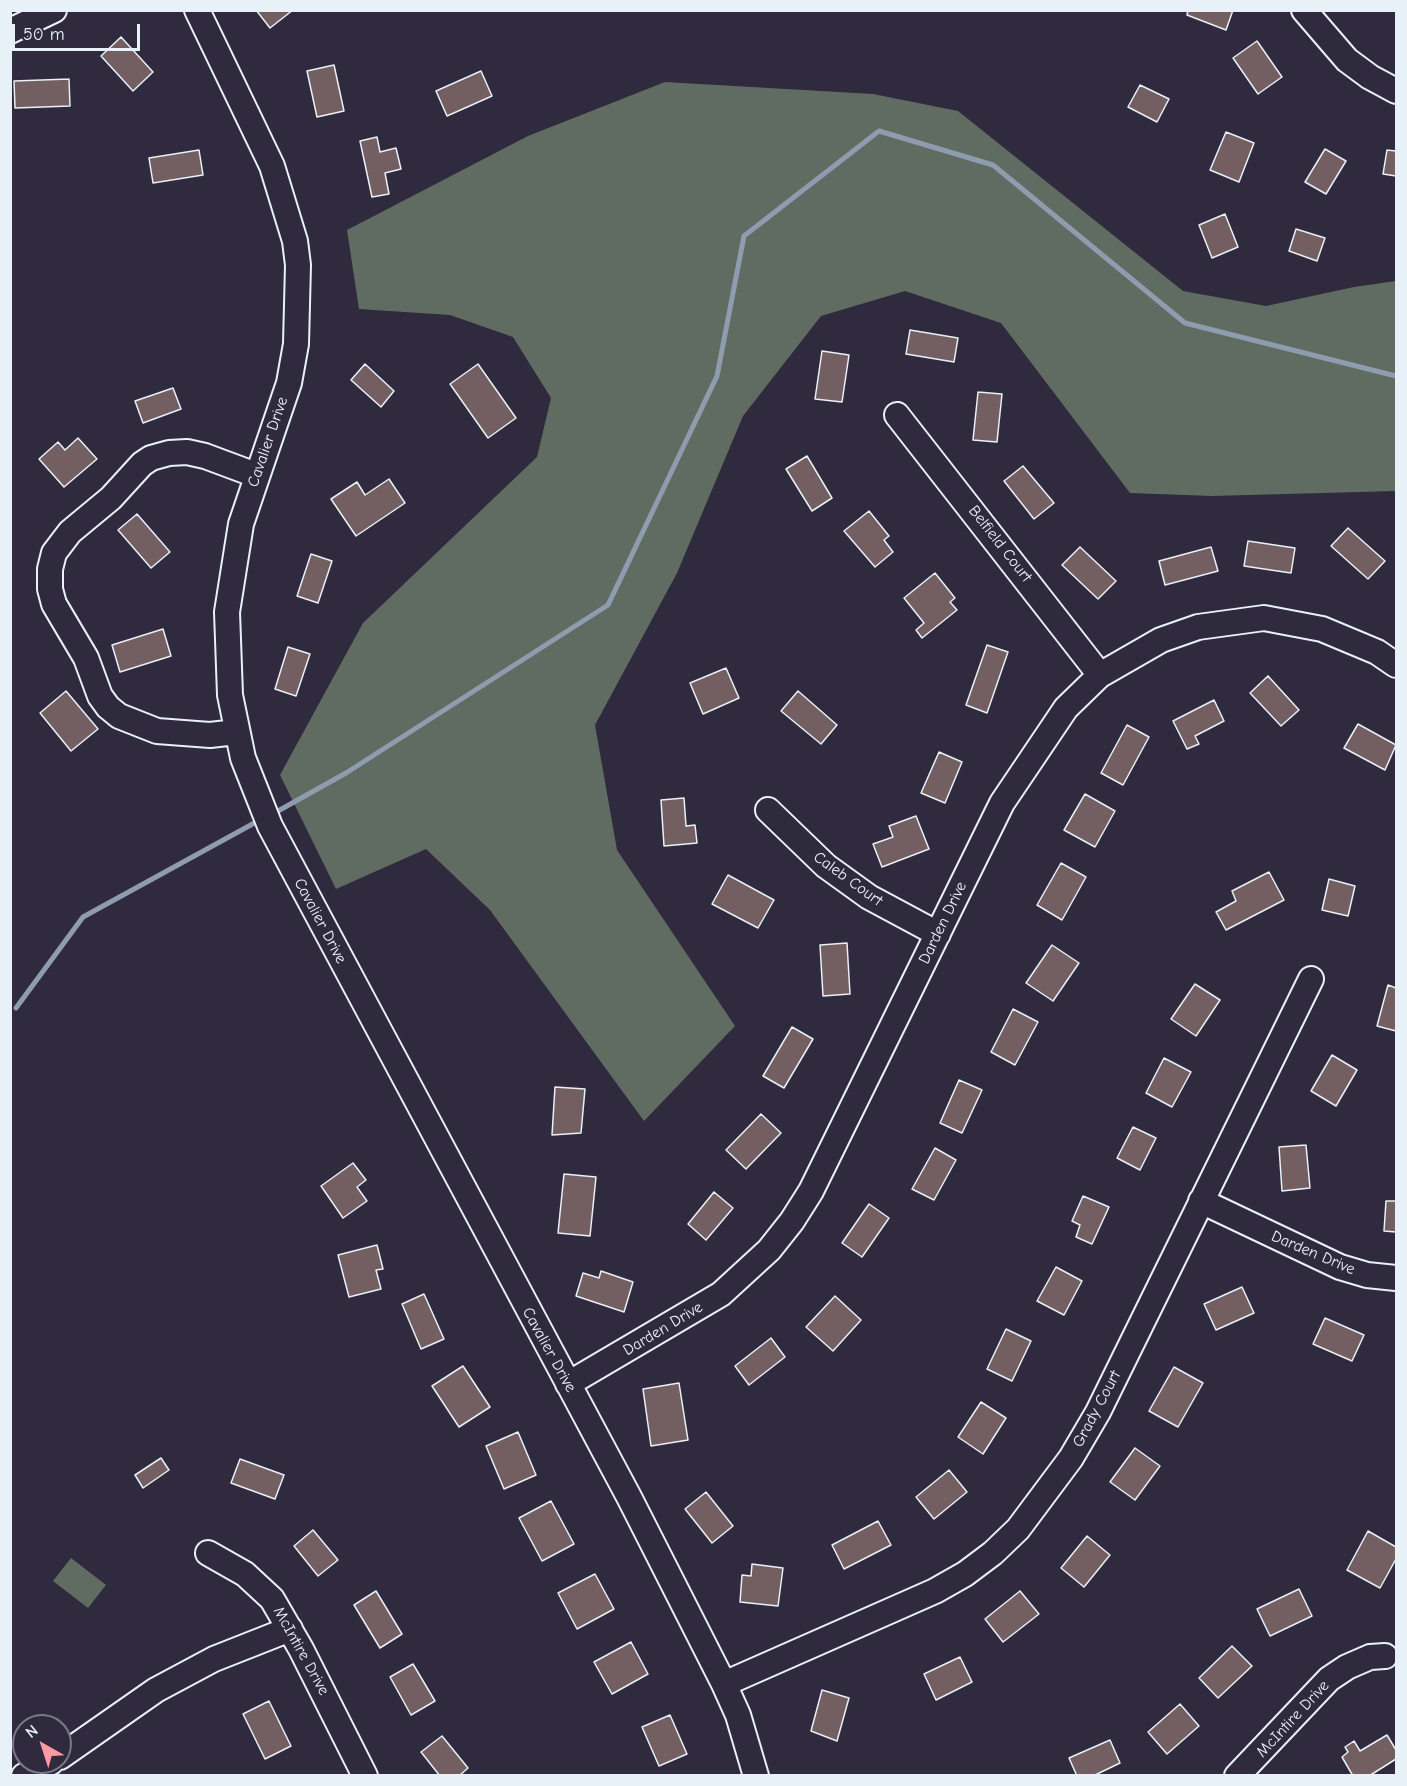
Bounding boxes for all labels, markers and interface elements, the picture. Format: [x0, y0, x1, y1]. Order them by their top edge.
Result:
scale bar [15, 12, 142, 50]
text: 50 m [23, 24, 65, 45]
street label: Cavalier Drive [244, 394, 292, 490]
street label: Belfield Court [964, 502, 1036, 586]
street label: Caleb Court [810, 847, 886, 911]
street label: Cavalier Drive [289, 875, 351, 967]
street label: Darden Drive [915, 879, 971, 967]
street label: Darden Drive [1268, 1227, 1358, 1279]
street label: Darden Drive [620, 1298, 706, 1360]
street label: Cavalier Drive [518, 1304, 580, 1396]
street label: Grady Court [1069, 1367, 1125, 1451]
street label: McIntire Drive [269, 1603, 333, 1699]
street label: McIntire Drive [1252, 1677, 1334, 1761]
north arrow [12, 1714, 72, 1774]
text: N [22, 1721, 42, 1742]

